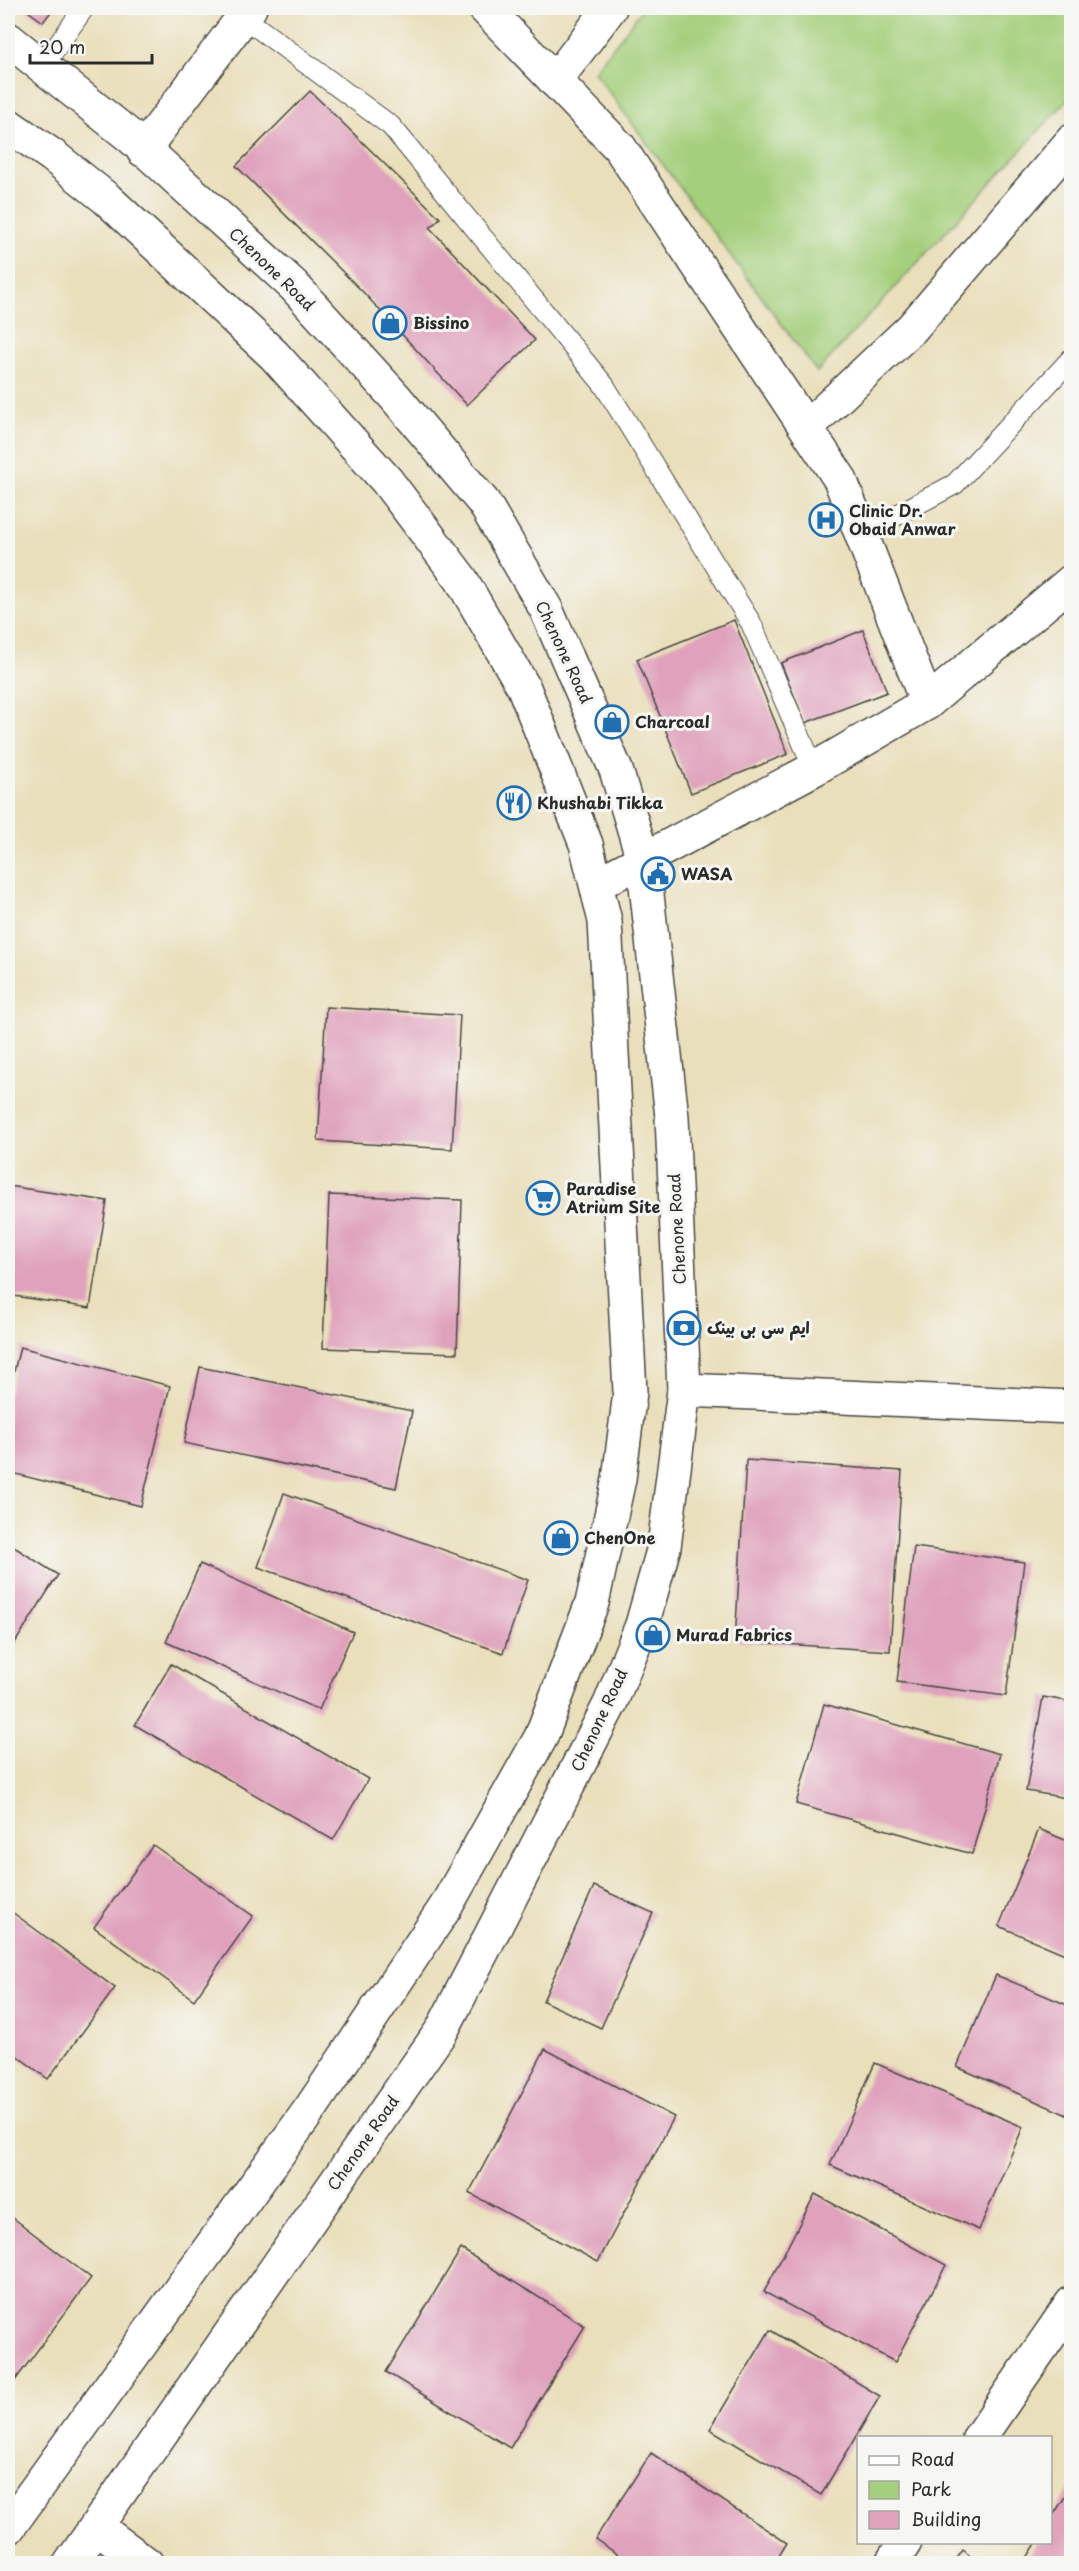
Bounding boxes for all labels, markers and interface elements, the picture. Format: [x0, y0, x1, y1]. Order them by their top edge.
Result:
scale bar [30, 27, 152, 65]
text: 20 m [39, 33, 85, 60]
street label: Chenone Road [224, 221, 321, 316]
shop icon: Bissino [372, 305, 408, 341]
place label: Bissino [413, 310, 469, 334]
place label: Clinic Dr. Obaid Anwar [849, 498, 956, 540]
hospital icon: Clinic Dr. Obaid Anwar [808, 502, 844, 538]
street label: Chenone Road [531, 596, 599, 707]
shop icon: Charcoal [594, 704, 630, 740]
place label: Charcoal [635, 709, 710, 733]
restaurant icon: Khushabi Tikka [496, 785, 532, 821]
place label: Khushabi Tikka [537, 790, 664, 814]
public building icon: WASA [640, 856, 676, 892]
place label: WASA [681, 861, 733, 885]
street label: Chenone Road [661, 1173, 691, 1285]
place label: Paradise Atrium Site [565, 1176, 661, 1218]
supermarket icon: Paradise Atrium Site [525, 1180, 561, 1216]
bank icon: ایم سی بی بینک [666, 1310, 702, 1346]
place label: ایم سی بی بینک [707, 1315, 810, 1341]
shop icon: ChenOne [543, 1520, 579, 1556]
place label: ChenOne [584, 1525, 655, 1549]
shop icon: Murad Fabrics [635, 1617, 671, 1653]
place label: Murad Fabrics [676, 1622, 792, 1646]
street label: Chenone Road [564, 1664, 632, 1775]
street label: Chenone Road [320, 2090, 404, 2195]
legend [857, 2436, 1052, 2544]
text: Road [911, 2445, 955, 2472]
text: Park [911, 2475, 951, 2502]
text: Building [911, 2505, 981, 2532]

